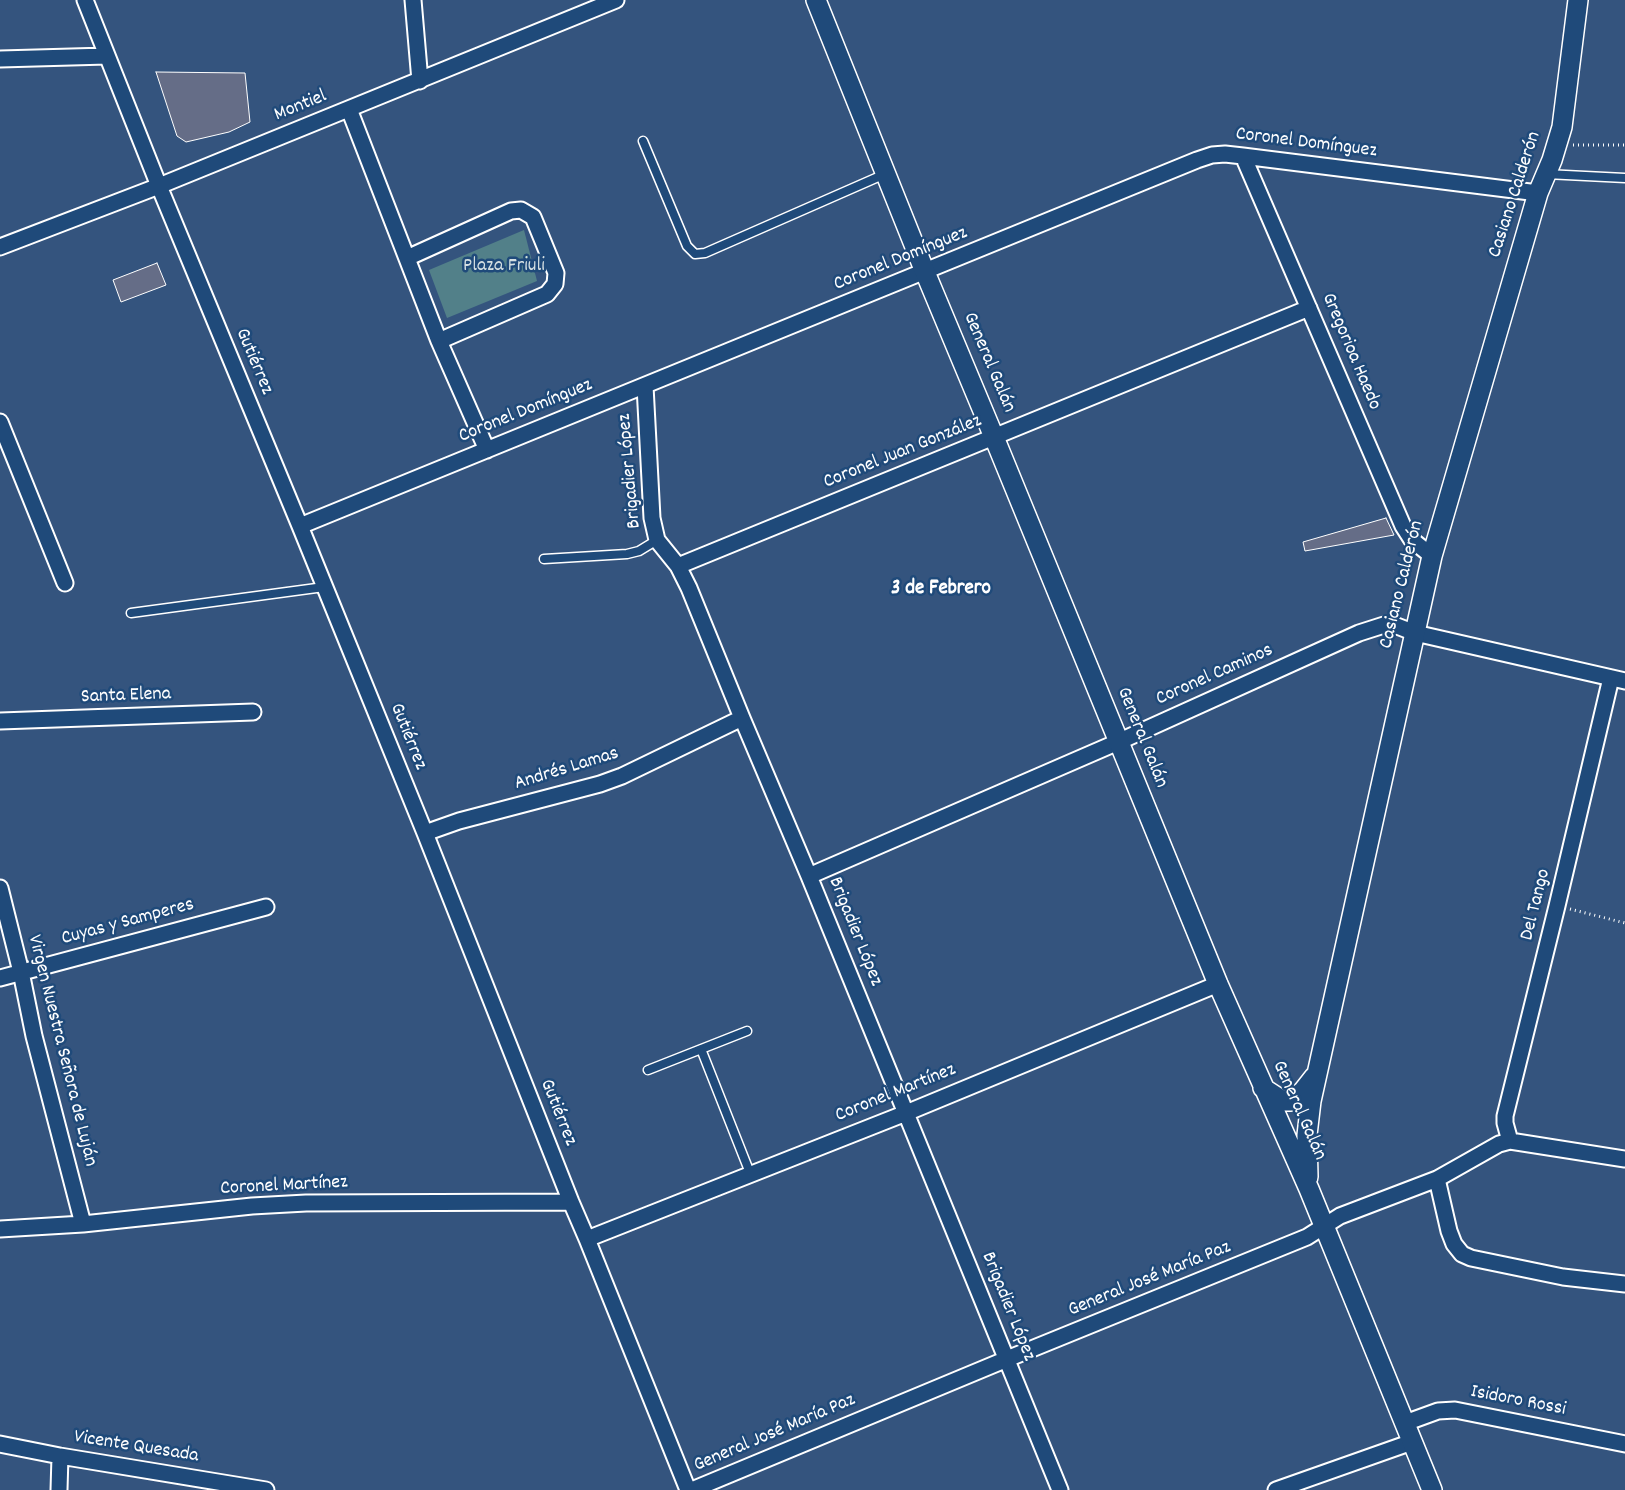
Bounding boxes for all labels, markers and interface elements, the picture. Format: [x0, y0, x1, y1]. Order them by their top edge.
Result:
street label: Montiel [271, 86, 331, 128]
street label: Coronel Domínguez [1234, 123, 1378, 165]
street label: Casiano Calderón [1484, 129, 1548, 261]
street label: Coronel Domínguez [831, 222, 971, 298]
park label: Plaza Friuli [463, 255, 545, 279]
street label: Gregorioa Haedo [1315, 290, 1385, 414]
street label: General Galán [956, 309, 1020, 417]
street label: Gutiérrez [228, 325, 278, 399]
street label: Coronel Domínguez [456, 374, 596, 450]
street label: Coronel Juan González [820, 410, 986, 496]
street label: Brigadier López [614, 413, 648, 529]
street label: Casiano Calderón [1375, 518, 1431, 652]
district label: 3 de Febrero [891, 577, 991, 603]
street label: Coronel Caminos [1153, 639, 1277, 713]
street label: Santa Elena [81, 683, 171, 711]
street label: General Galán [1110, 684, 1172, 792]
street label: Gutiérrez [383, 700, 431, 774]
street label: Andrés Lamas [512, 743, 622, 797]
street label: Del Tango [1517, 867, 1557, 943]
street label: Brigadier López [821, 874, 887, 990]
street label: Cuyas y Samperes [59, 894, 197, 952]
street label: Virgen Nuestra Señora de Luján [21, 933, 101, 1169]
street label: General Galán [1265, 1057, 1331, 1165]
street label: Coronel Martínez [832, 1059, 960, 1129]
street label: Gutiérrez [533, 1076, 581, 1150]
street label: Coronel Martínez [220, 1172, 348, 1202]
street label: General José María Paz [1065, 1236, 1235, 1324]
street label: Brigadier López [974, 1249, 1040, 1365]
street label: Isidoro Rossi [1468, 1381, 1568, 1423]
street label: General José María Paz [691, 1389, 859, 1479]
street label: Vicente Quesada [72, 1426, 200, 1470]

